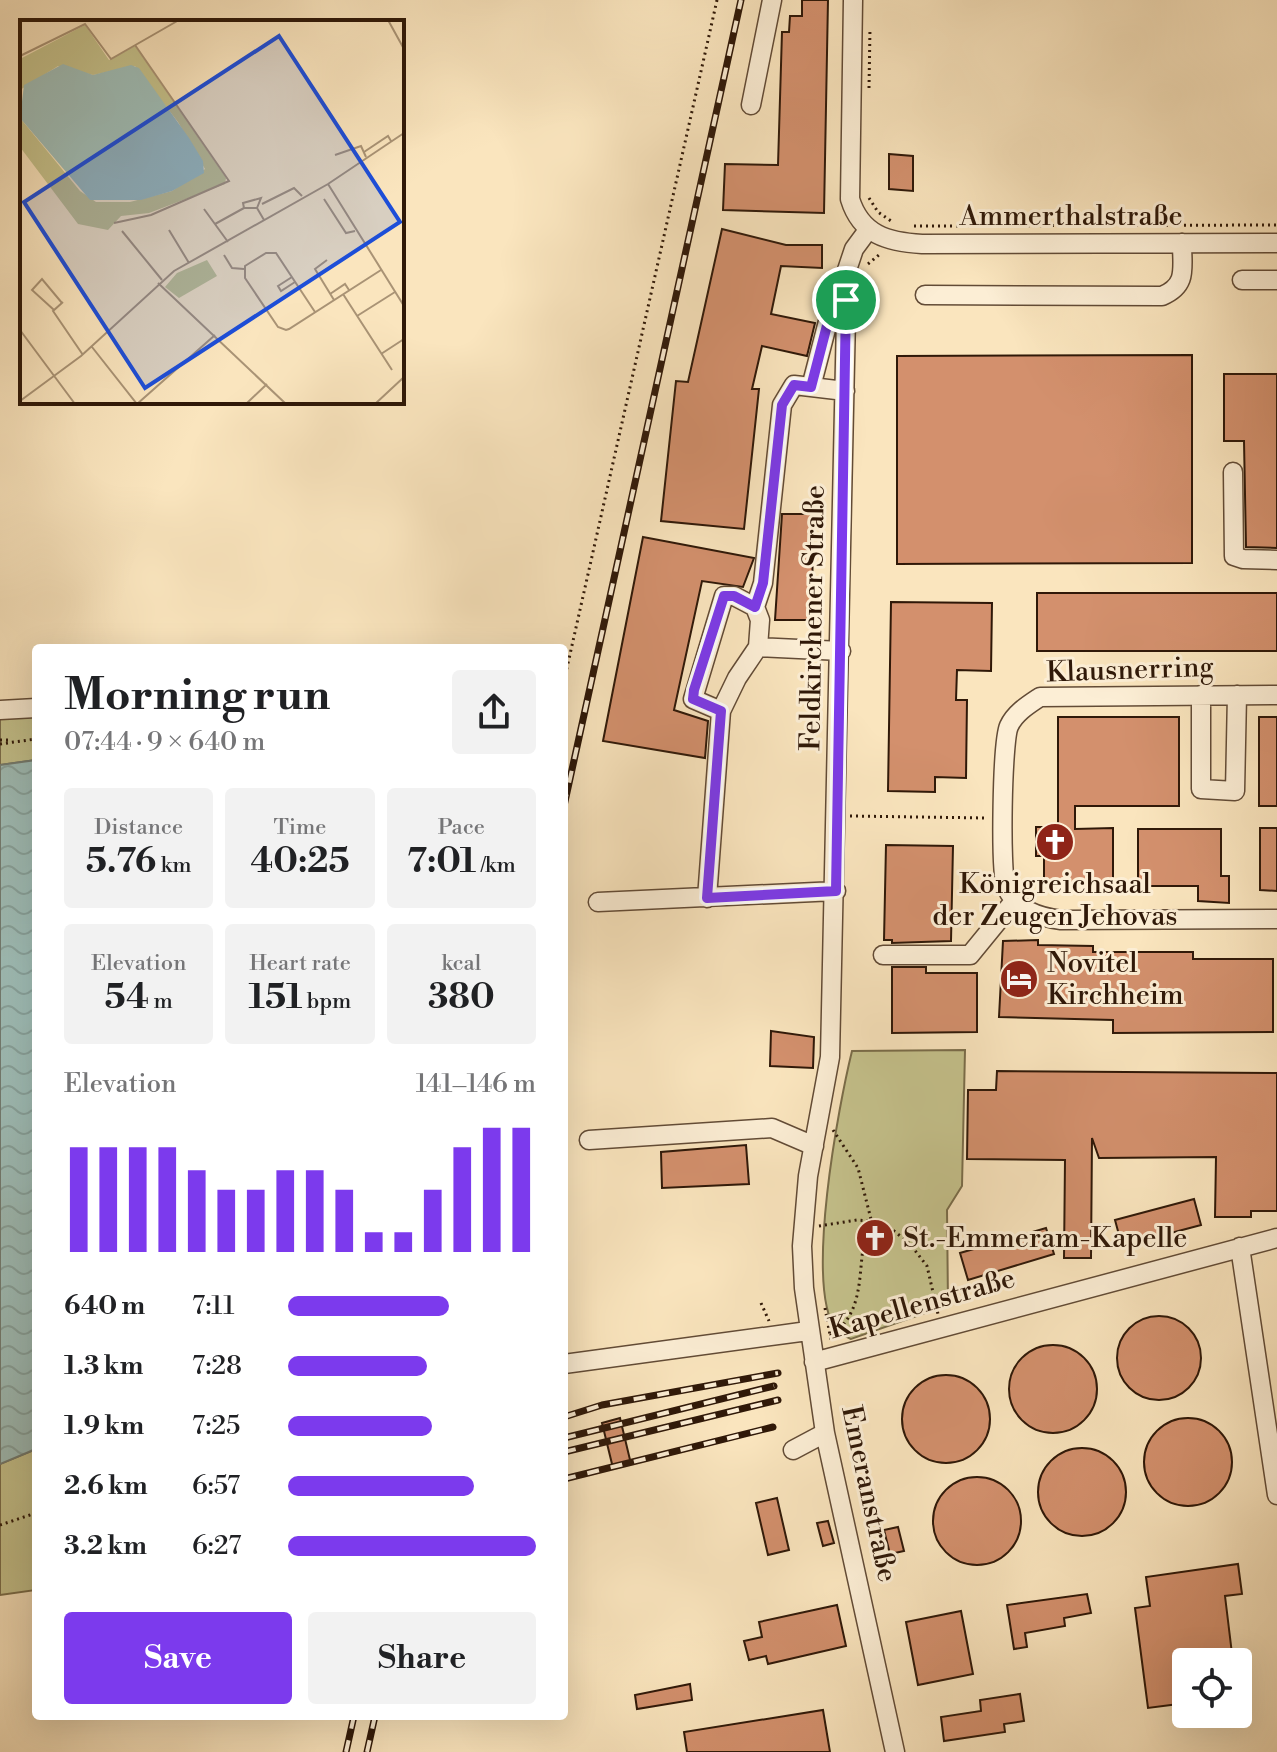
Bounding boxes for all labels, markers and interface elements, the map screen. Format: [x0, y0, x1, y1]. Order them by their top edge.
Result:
inset map [20, 20, 404, 404]
street label: Ammerthalstraße [958, 199, 1183, 234]
pin [812, 266, 880, 334]
icon: arrive [824, 278, 868, 322]
street label: Feldkirchener Straße [793, 485, 833, 751]
street label: Klausnerring [1046, 650, 1215, 690]
text: Morning run [64, 668, 330, 723]
button: share [452, 670, 536, 754]
text: 07:44 · 9 × 640 m [64, 726, 265, 758]
text: Distance [94, 814, 183, 841]
text: Time [274, 814, 326, 841]
text: Pace [438, 814, 485, 841]
church icon: Königreichsaal der Zeugen Jehovas [1034, 821, 1076, 863]
text: 5.76 [86, 841, 156, 883]
text: 40:25 [250, 841, 350, 883]
text: 7:01 [407, 841, 476, 883]
text: km [156, 852, 192, 879]
text: /km [476, 852, 516, 879]
place label: Königreichsaal der Zeugen Jehovas [932, 867, 1178, 934]
place label: Novitel Kirchheim [1047, 946, 1184, 1013]
text: Elevation [91, 950, 186, 977]
text: Heart rate [249, 950, 351, 977]
text: kcal [441, 950, 481, 977]
hotel icon: Novitel Kirchheim [998, 958, 1040, 1000]
text: 54 [105, 977, 149, 1019]
text: 151 [249, 977, 302, 1019]
text: 380 [428, 977, 495, 1019]
text: m [149, 988, 173, 1015]
text: bpm [302, 988, 351, 1015]
text: Elevation [64, 1068, 177, 1100]
text: 141–146 m [416, 1068, 536, 1100]
church icon: St.-Emmeram-Kapelle [854, 1217, 896, 1259]
place label: St.-Emmeram-Kapelle [903, 1221, 1187, 1256]
street label: Kapellenstraße [825, 1261, 1019, 1347]
text: 640 m [64, 1290, 145, 1322]
text: 7:11 [192, 1290, 235, 1322]
text: 1.3 km [64, 1350, 143, 1382]
text: 7:28 [192, 1350, 242, 1382]
street label: Emeranstraße [833, 1403, 905, 1585]
text: 1.9 km [64, 1410, 144, 1442]
text: 7:25 [192, 1410, 240, 1442]
text: 2.6 km [64, 1470, 148, 1502]
text: 6:57 [192, 1470, 240, 1502]
text: 3.2 km [64, 1530, 147, 1562]
text: 6:27 [192, 1530, 241, 1562]
button: Save [64, 1612, 292, 1704]
button: Share [308, 1612, 536, 1704]
map controls [1172, 1648, 1252, 1728]
button: locate [1172, 1648, 1252, 1728]

